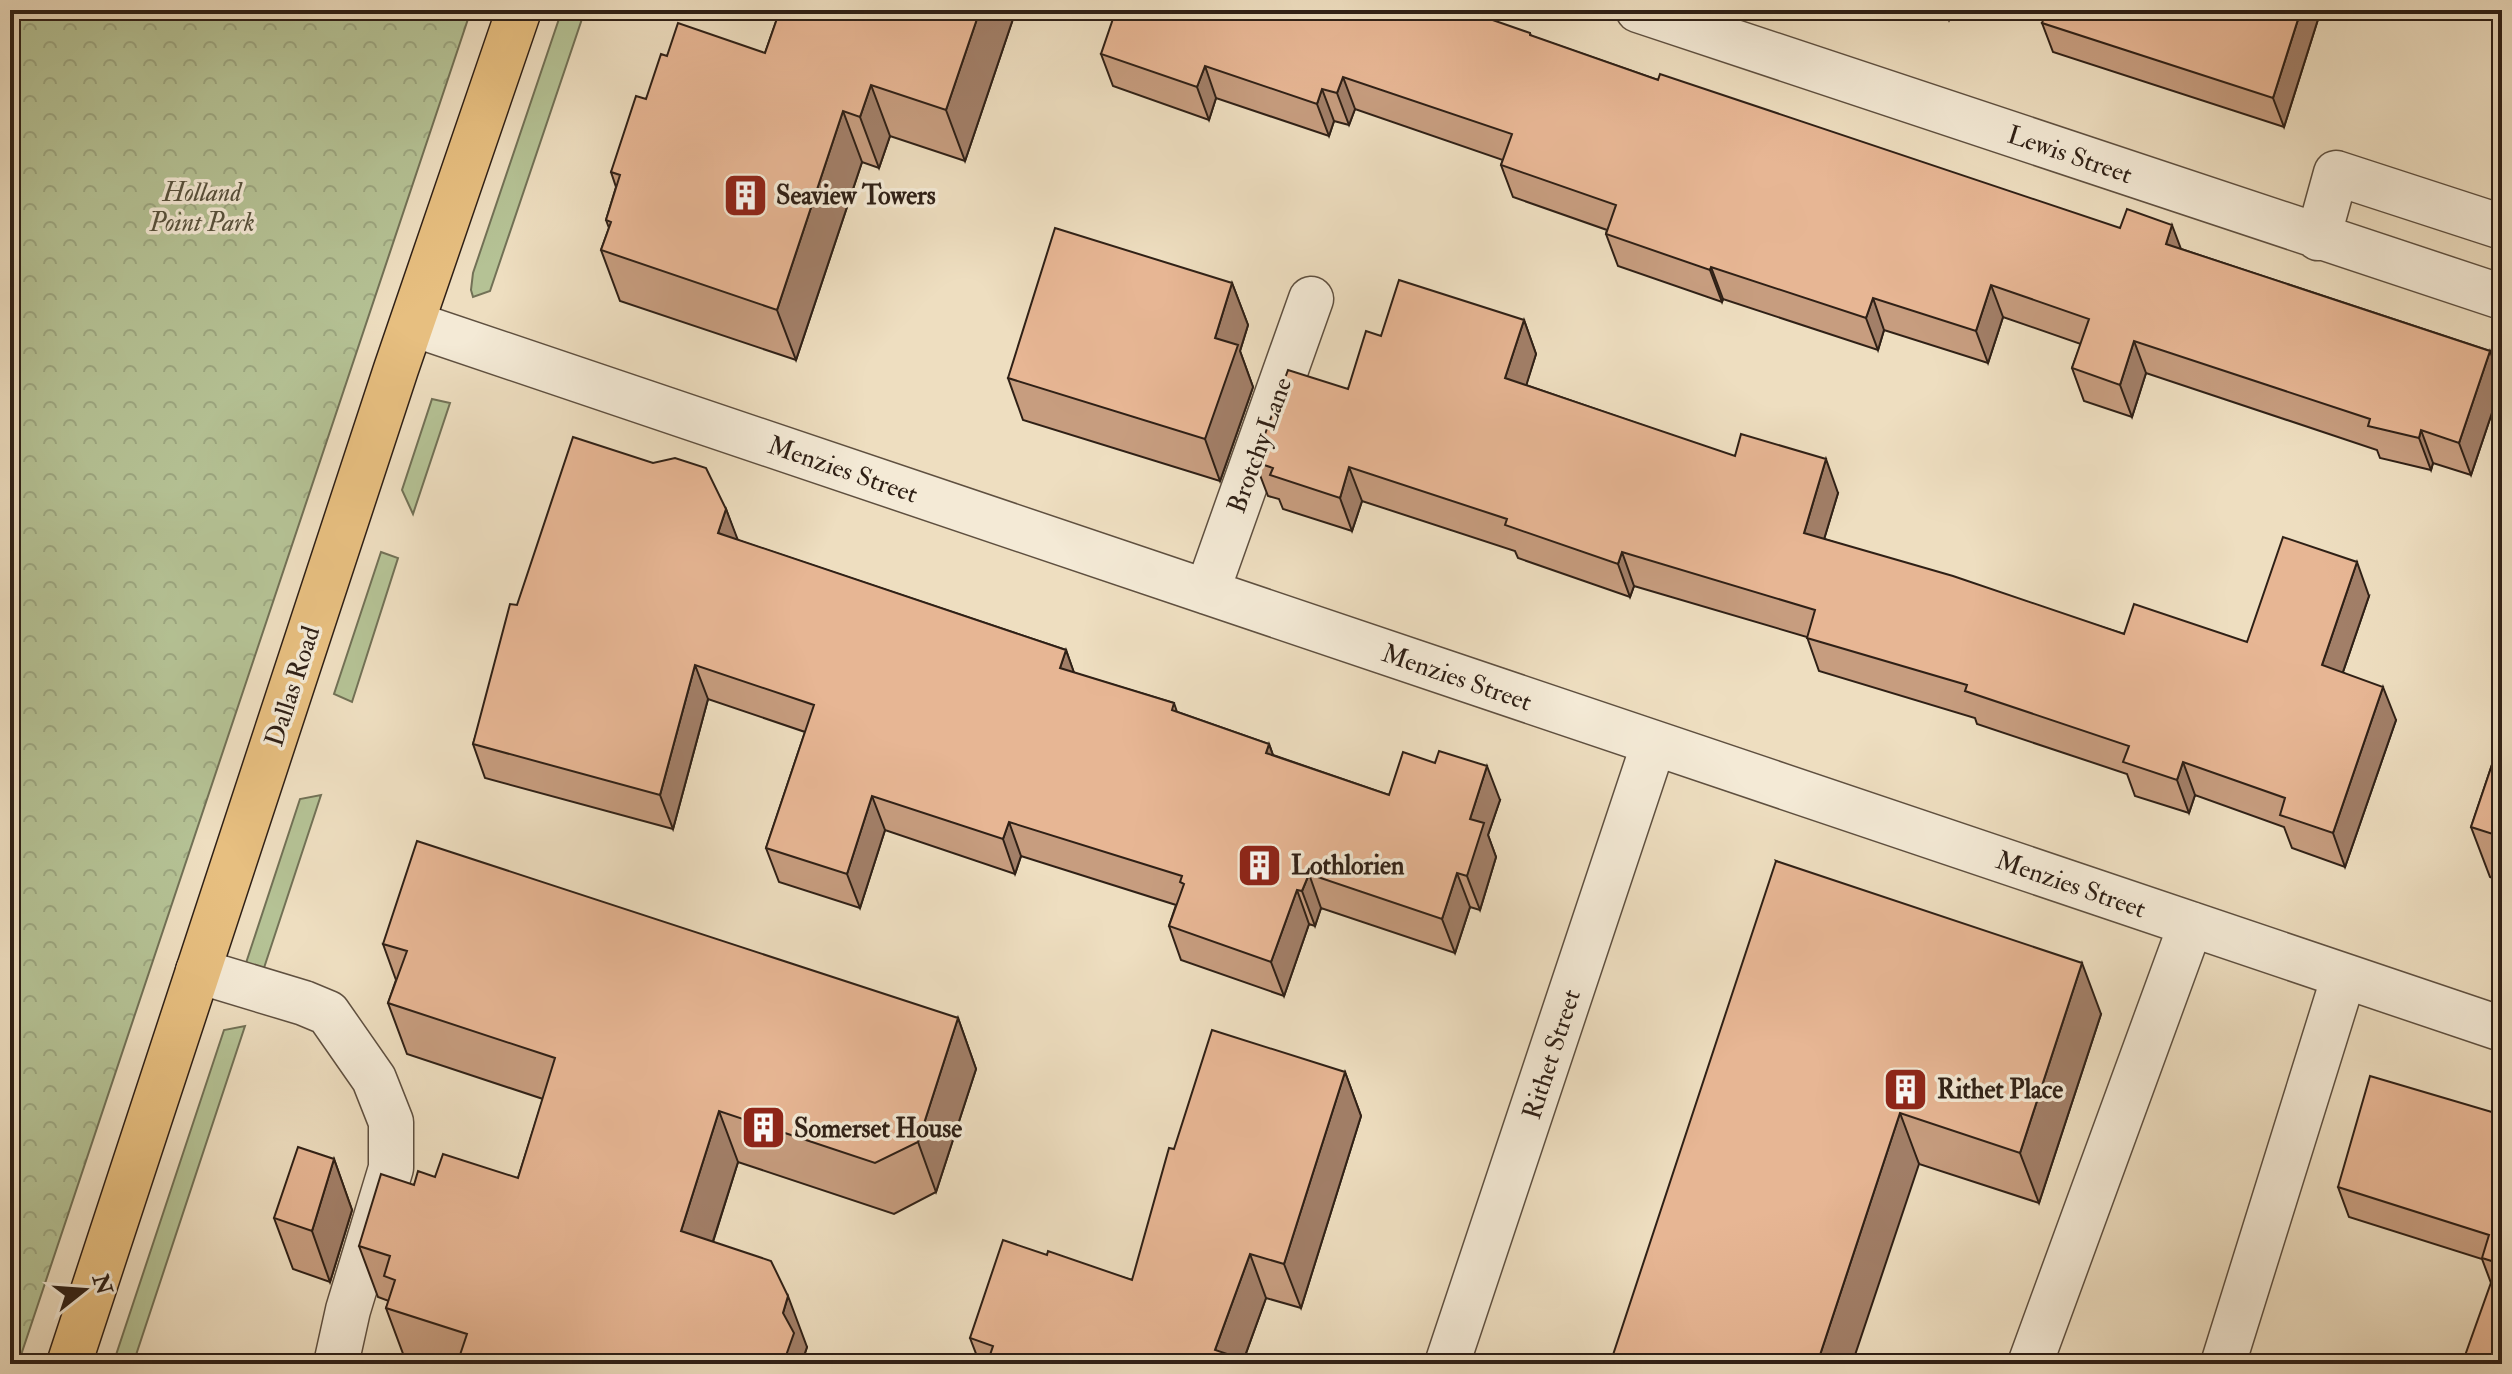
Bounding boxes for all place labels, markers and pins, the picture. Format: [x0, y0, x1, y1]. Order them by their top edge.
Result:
building icon: Seaview Towers [721, 171, 769, 219]
place label: Seaview Towers [776, 180, 936, 212]
building icon: Lothlorien [1236, 841, 1284, 889]
place label: Lothlorien [1291, 850, 1405, 882]
building icon: Rithet Place [1882, 1065, 1930, 1113]
place label: Rithet Place [1937, 1074, 2063, 1106]
building icon: Somerset House [739, 1104, 787, 1152]
place label: Somerset House [794, 1113, 962, 1145]

